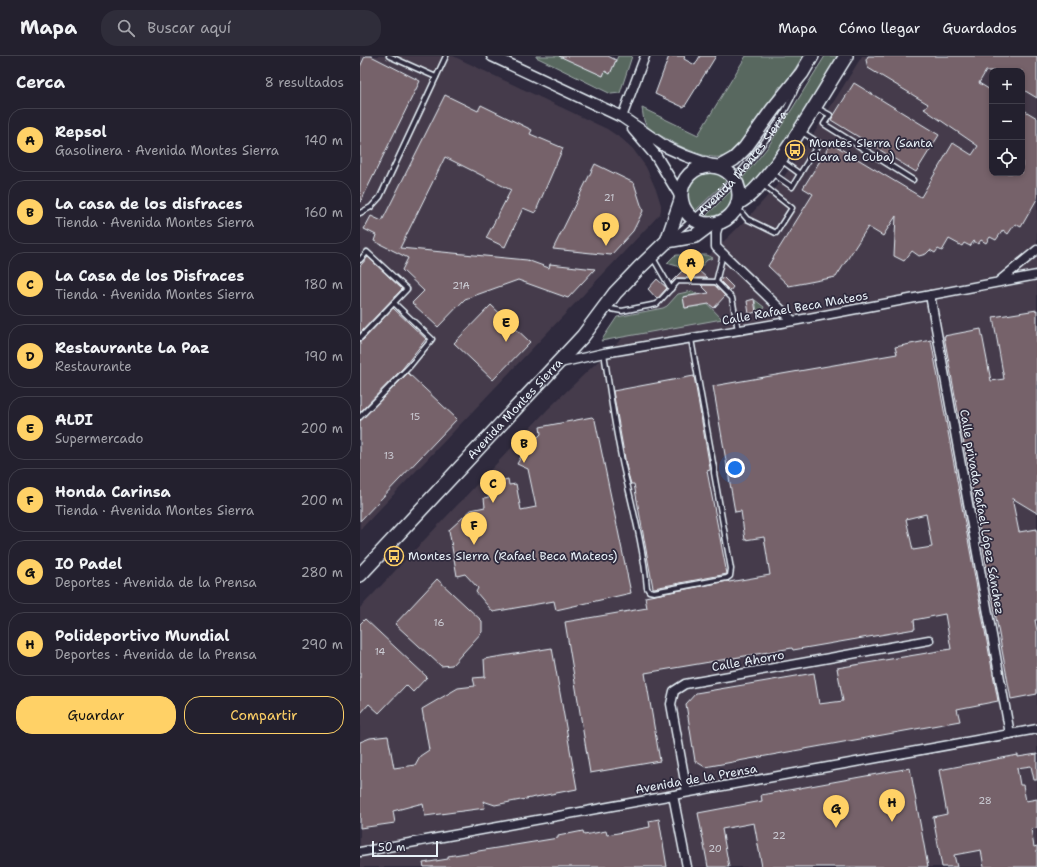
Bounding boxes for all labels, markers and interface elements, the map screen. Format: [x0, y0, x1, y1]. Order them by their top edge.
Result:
search box [101, 10, 381, 46]
text: Mapa [20, 15, 77, 40]
icon: search [115, 17, 137, 39]
text: Buscar aquí [147, 18, 231, 38]
text: Mapa [778, 19, 817, 37]
text: Cómo llegar [839, 19, 920, 37]
text: Guardados [942, 19, 1017, 37]
map controls [989, 68, 1025, 176]
button: + [989, 68, 1025, 104]
text: Cerca [16, 71, 65, 93]
text: 8 resultados [265, 74, 344, 91]
button: − [989, 104, 1025, 140]
street label: Avenida Montes Sierra [694, 107, 792, 219]
text: Repsol [55, 122, 107, 142]
text: A [25, 132, 35, 149]
text: 140 m [304, 132, 343, 149]
place label: Montes Sierra (Santa Clara de Cuba) [809, 135, 933, 165]
bus stop icon: Montes Sierra (Santa Clara de Cuba) [784, 139, 806, 161]
button: locate [989, 140, 1025, 176]
text: Gasolinera · Avenida Montes Sierra [55, 142, 279, 159]
house number: 21 [604, 191, 614, 204]
text: La casa de los disfraces [55, 194, 243, 214]
text: B [26, 204, 34, 221]
text: 160 m [305, 204, 343, 221]
pin: D [593, 213, 619, 246]
text: Tienda · Avenida Montes Sierra [55, 214, 254, 231]
pin: A [678, 249, 704, 282]
text: La Casa de los Disfraces [55, 266, 244, 286]
text: C [26, 276, 34, 293]
text: 180 m [304, 276, 343, 293]
house number: 21A [452, 279, 470, 292]
text: Tienda · Avenida Montes Sierra [55, 286, 254, 303]
street label: Calle Rafael Beca Mateos [721, 287, 869, 329]
pin: E [493, 309, 519, 342]
text: Restaurante La Paz [55, 338, 210, 358]
text: D [25, 348, 35, 365]
text: 190 m [304, 348, 343, 365]
street label: Avenida Montes Sierra [464, 355, 566, 463]
text: Restaurante [55, 358, 132, 375]
street label: Calle privada Rafael López Sánchez [956, 408, 1008, 616]
text: ALDI [55, 410, 93, 430]
house number: 15 [410, 410, 420, 423]
text: E [26, 420, 34, 437]
text: 200 m [301, 420, 343, 437]
text: Supermercado [55, 430, 143, 447]
pin: B [511, 430, 537, 463]
house number: 13 [384, 449, 394, 462]
your location [725, 458, 745, 478]
pin: C [480, 470, 506, 503]
text: Honda Carinsa [55, 482, 171, 502]
text: F [26, 492, 34, 509]
text: 200 m [301, 492, 343, 509]
text: Tienda · Avenida Montes Sierra [55, 502, 254, 519]
pin: F [461, 512, 487, 545]
bus stop icon: Montes Sierra (Rafael Beca Mateos) [383, 545, 405, 567]
place label: Montes Sierra (Rafael Beca Mateos) [408, 548, 618, 564]
text: IO Padel [55, 554, 122, 574]
text: G [25, 564, 35, 581]
text: 280 m [301, 564, 343, 581]
text: Deportes · Avenida de la Prensa [55, 574, 257, 591]
house number: 16 [434, 616, 444, 629]
text: Polideportivo Mundial [55, 626, 229, 646]
text: H [25, 636, 35, 653]
text: 290 m [301, 636, 343, 653]
house number: 14 [375, 645, 385, 658]
text: Deportes · Avenida de la Prensa [55, 646, 257, 663]
street label: Calle Ahorro [710, 647, 786, 675]
button: Guardar [16, 696, 176, 734]
button: Compartir [184, 696, 344, 734]
street label: Avenida de la Prensa [634, 760, 759, 798]
pin: H [879, 789, 905, 822]
house number: 28 [978, 794, 992, 807]
pin: G [823, 795, 849, 828]
house number: 22 [772, 829, 786, 842]
scale bar [372, 839, 438, 858]
text: 50 m [378, 840, 406, 855]
house number: 20 [708, 842, 722, 855]

